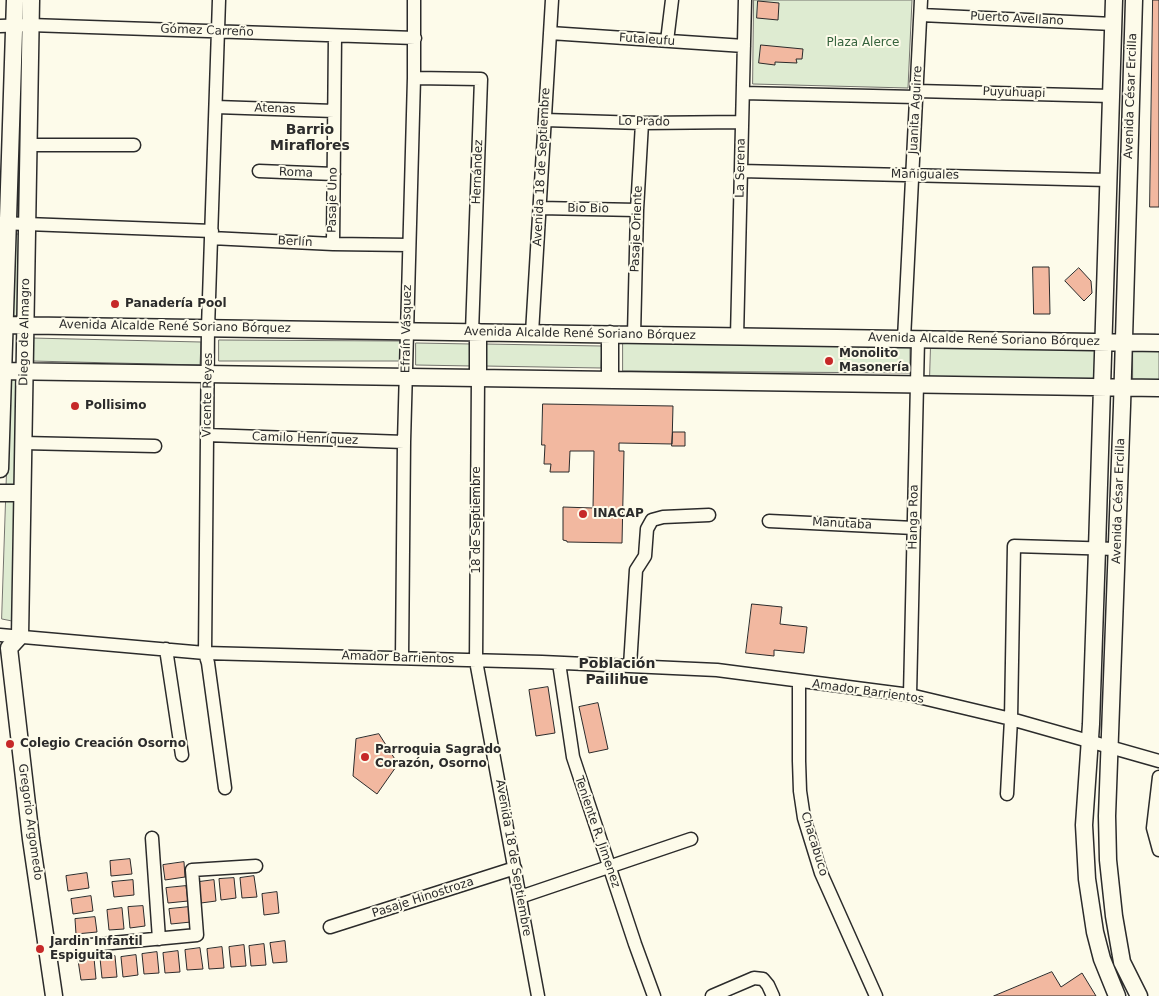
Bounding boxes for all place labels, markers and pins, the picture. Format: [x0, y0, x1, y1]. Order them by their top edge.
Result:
place label: Panadería Pool [125, 297, 227, 311]
marker: Panadería Pool [109, 298, 121, 310]
place label: Monolito Masonería [839, 347, 909, 375]
marker: Monolito Masonería [823, 355, 835, 367]
place label: Pollisimo [85, 399, 146, 413]
marker: Pollisimo [69, 400, 81, 412]
place label: INACAP [593, 507, 644, 521]
marker: INACAP [577, 508, 589, 520]
place label: Colegio Creación Osorno [20, 737, 186, 751]
marker: Colegio Creación Osorno [4, 738, 16, 750]
place label: Parroquia Sagrado Corazón, Osorno [375, 743, 501, 771]
marker: Parroquia Sagrado Corazón, Osorno [359, 751, 371, 763]
place label: Jardin Infantil Espiguita [50, 935, 143, 963]
marker: Jardin Infantil Espiguita [34, 943, 46, 955]

